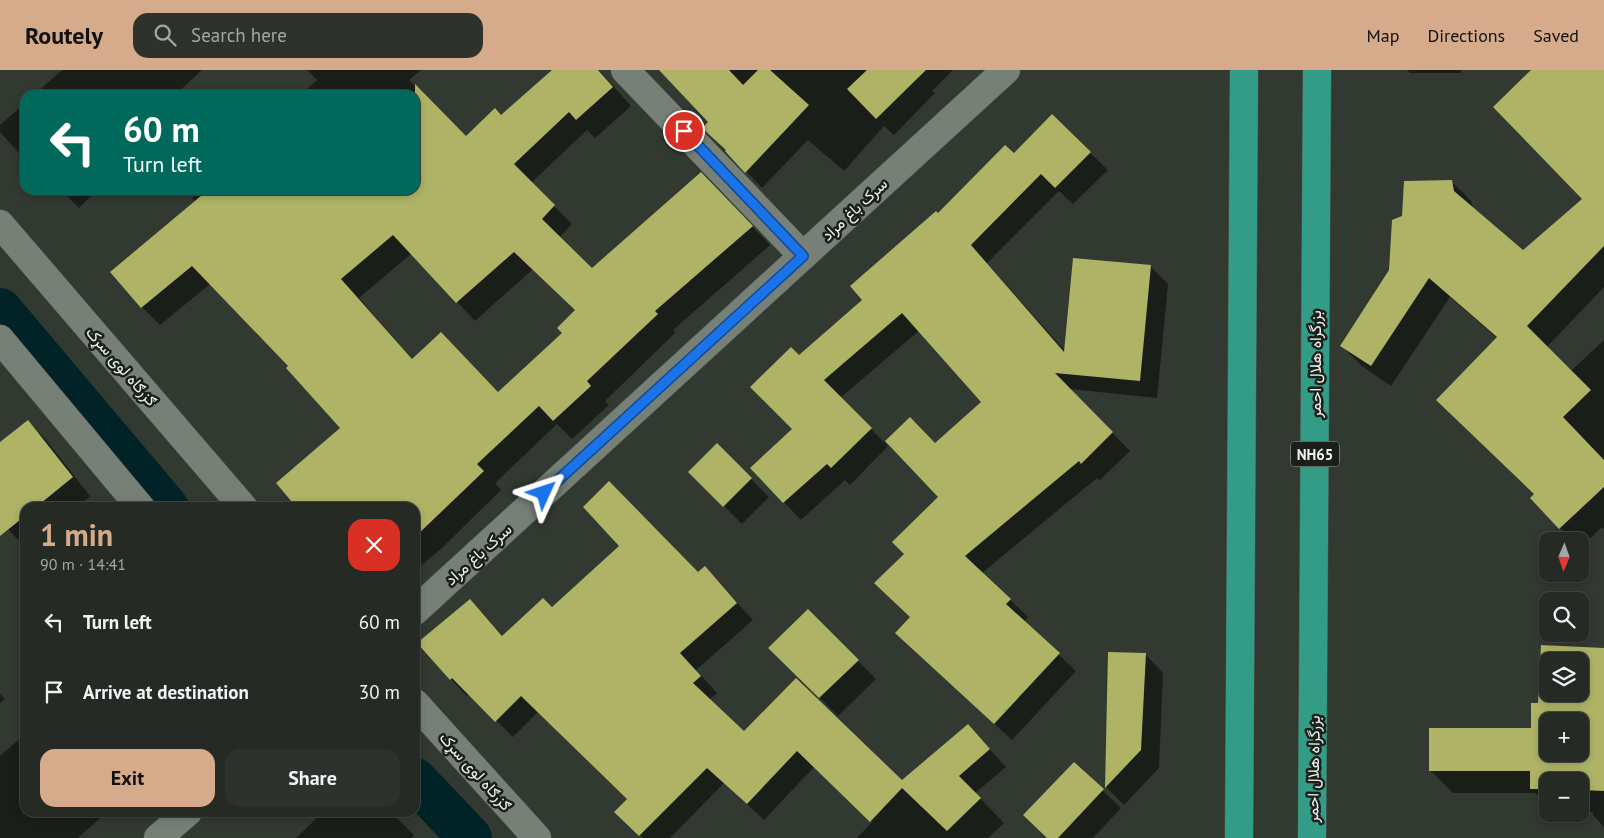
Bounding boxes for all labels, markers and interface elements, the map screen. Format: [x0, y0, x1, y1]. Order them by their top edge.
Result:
search box [133, 13, 483, 58]
text: Routely [25, 20, 103, 51]
icon: search [151, 21, 179, 49]
text: Search here [191, 23, 287, 47]
text: Map [1367, 24, 1399, 47]
text: Directions [1427, 24, 1505, 47]
text: Saved [1533, 24, 1579, 47]
text: 60 m [123, 106, 200, 152]
icon: left [40, 110, 105, 175]
pin [663, 110, 705, 152]
icon: arrive [670, 117, 698, 145]
text: Turn left [123, 150, 202, 178]
street label: سرک باغ مراد [817, 173, 893, 246]
street label: بزرگراه هلال احمر [1305, 310, 1326, 419]
street label: ګزرګاه لوی سړک [81, 322, 162, 411]
road number: NH65 [1291, 442, 1339, 466]
position arrow [517, 466, 569, 518]
text: 1 min [40, 515, 113, 554]
button: close [348, 519, 400, 571]
street label: سرک باغ مراد [440, 519, 517, 591]
north arrow [1539, 532, 1589, 582]
map controls [1539, 532, 1589, 822]
text: 90 m · 14:41 [40, 554, 126, 574]
button: search [1539, 592, 1589, 642]
icon: left [40, 608, 68, 636]
text: Turn left [83, 610, 152, 634]
text: 60 m [359, 610, 400, 634]
button: layers [1539, 652, 1589, 702]
icon: arrive [40, 678, 68, 706]
text: Arrive at destination [83, 680, 249, 704]
text: 30 m [359, 680, 400, 704]
button: + [1539, 712, 1589, 762]
street label: بزرگراه هلال احمر [1302, 715, 1325, 824]
street label: ګزرګاه لوی سړک [434, 728, 516, 816]
button: Exit [40, 749, 215, 807]
button: Share [225, 749, 400, 807]
button: − [1539, 772, 1589, 822]

